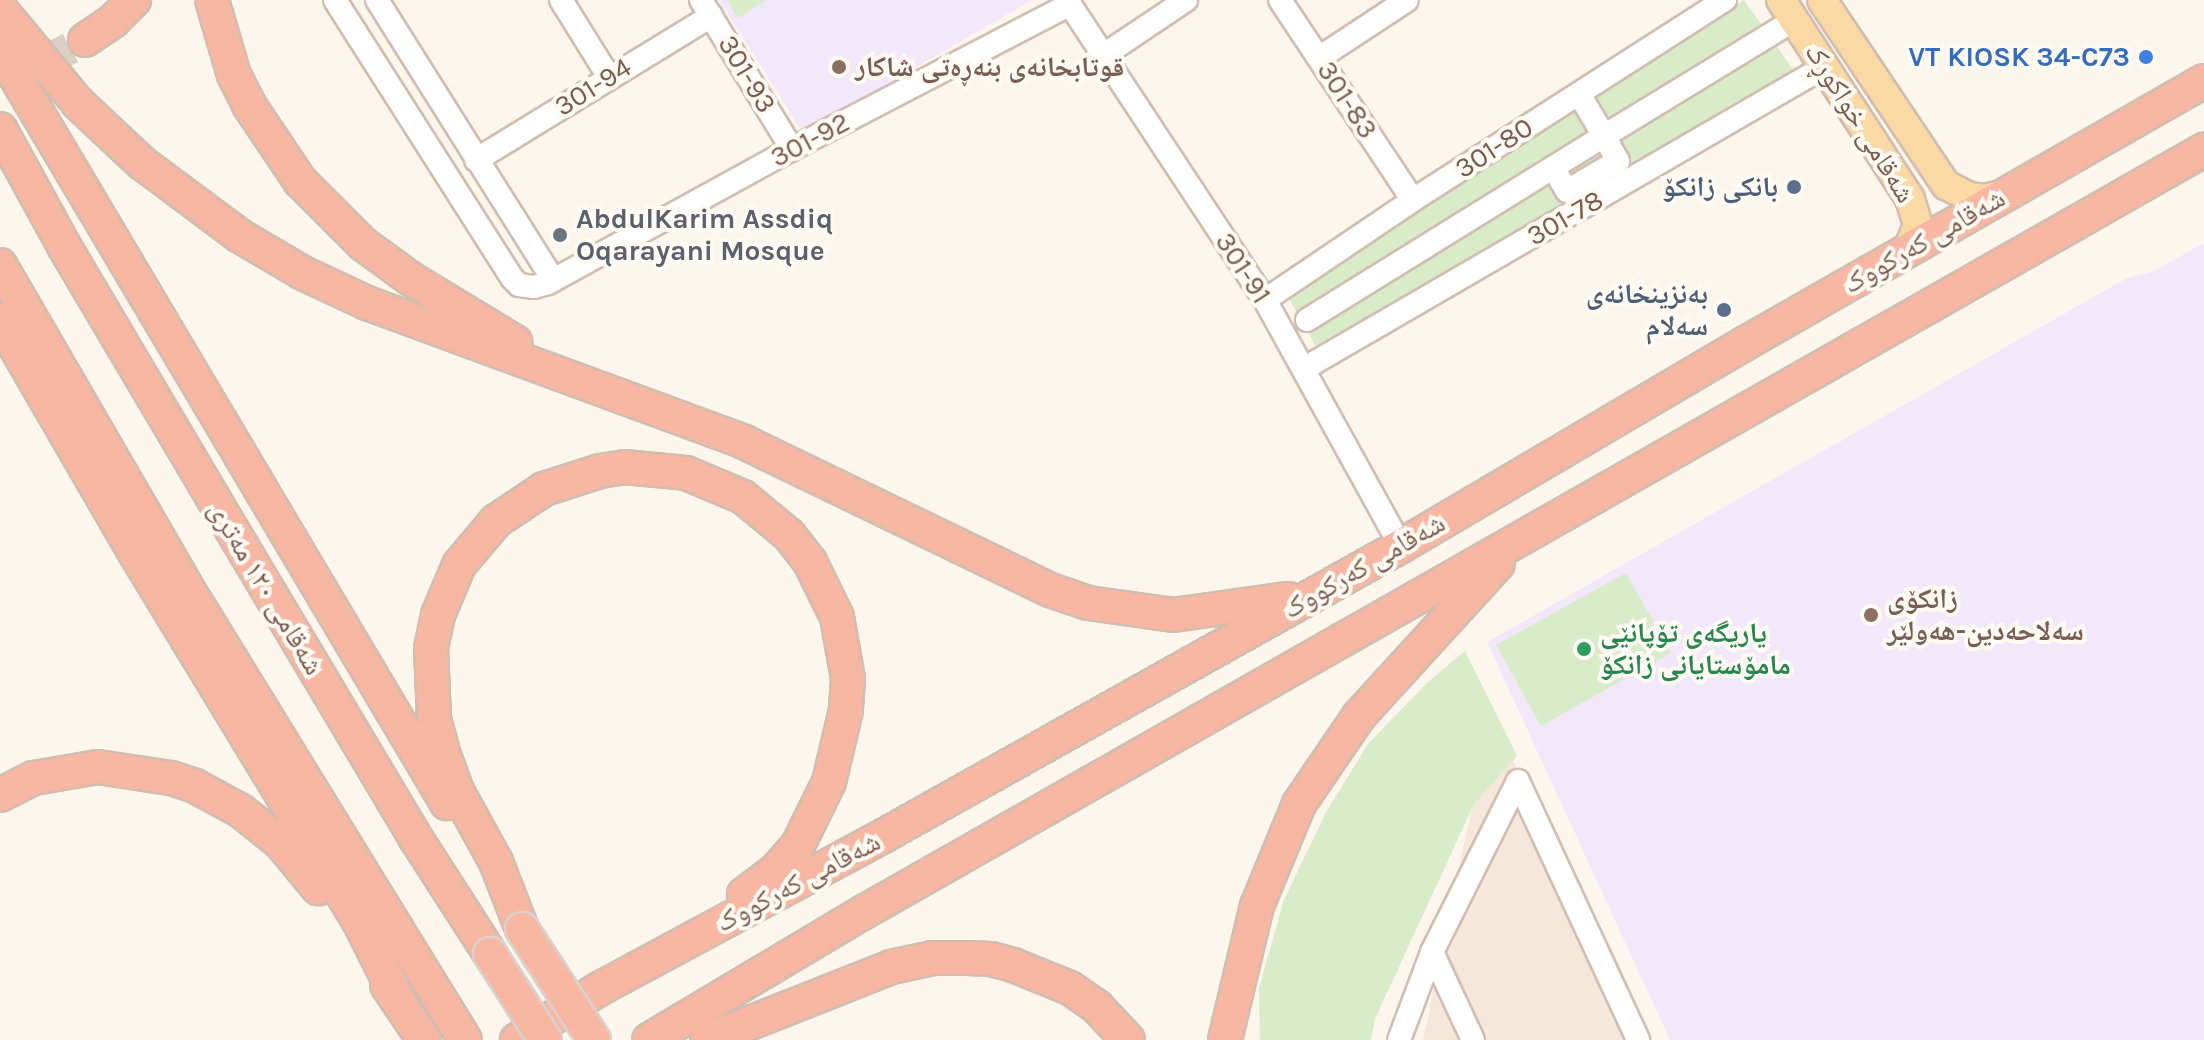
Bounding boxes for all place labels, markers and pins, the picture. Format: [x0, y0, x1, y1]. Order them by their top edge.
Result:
place label: VT KIOSK 34-C73 [1908, 40, 2130, 74]
marker: VT KIOSK 34-C73 [2137, 48, 2155, 66]
place label: قوتابخانەی بنەڕەتی شاکار [855, 50, 1124, 84]
marker: قوتابخانەی بنەڕەتی شاکار [830, 58, 848, 76]
place label: بانکی زانکۆ [1662, 170, 1778, 204]
marker: بانکی زانکۆ [1785, 178, 1803, 196]
place label: AbdulKarim Assdiq Oqarayani Mosque [576, 202, 833, 268]
marker: AbdulKarim Assdiq Oqarayani Mosque [551, 226, 569, 244]
place label: بەنزینخانەی سەلام [1586, 277, 1708, 343]
marker: بەنزینخانەی سەلام [1715, 301, 1733, 319]
place label: زانکۆی سەلاحەدین-هەولێر [1887, 582, 2084, 648]
marker: زانکۆی سەلاحەدین-هەولێر [1862, 606, 1880, 624]
place label: یاریگەی تۆپانێی مامۆستایانی زانکۆ [1600, 616, 1791, 682]
marker: یاریگەی تۆپانێی مامۆستایانی زانکۆ [1575, 640, 1593, 658]

